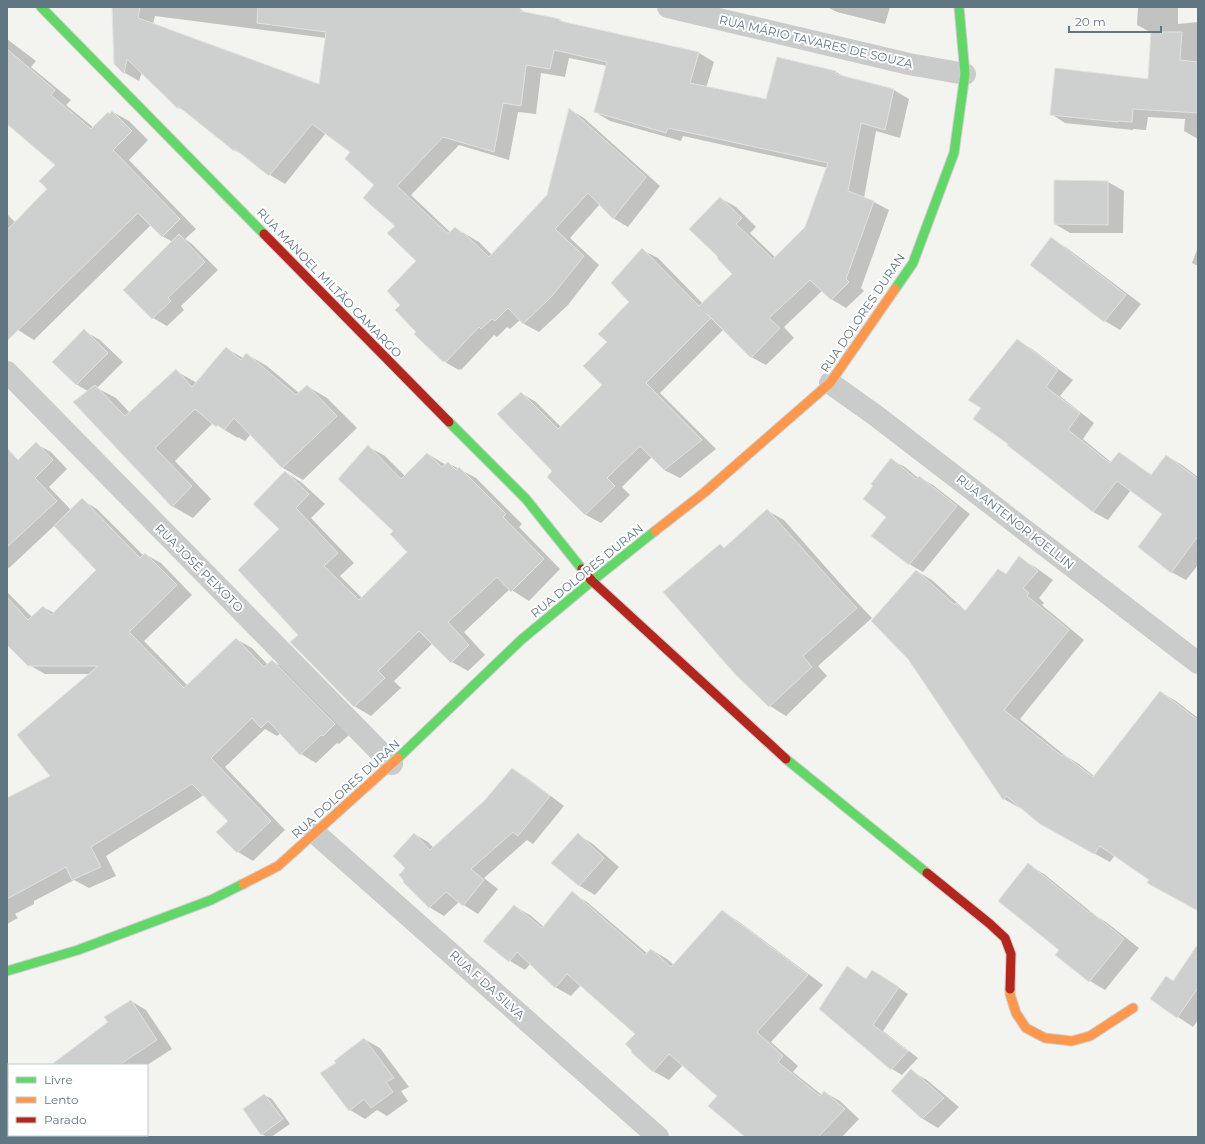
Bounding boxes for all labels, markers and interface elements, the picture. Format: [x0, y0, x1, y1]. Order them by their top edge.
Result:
scale bar [1069, 8, 1161, 34]
street label: RUA MÁRIO TAVARES DE SOUZA [718, 12, 915, 71]
text: 20 m [1075, 14, 1106, 29]
street label: RUA MANOEL MILTÃO CAMARGO [254, 205, 405, 361]
street label: RUA DOLORES DURAN [817, 250, 908, 375]
street label: RUA ANTENOR KJELLIN [954, 471, 1077, 572]
street label: RUA JOSÉ PEIXOTO [152, 520, 247, 615]
street label: RUA DOLORES DURAN [527, 521, 646, 621]
street label: RUA DOLORES DURAN [288, 736, 403, 841]
street label: RUA F DA SILVA [447, 947, 528, 1023]
legend [8, 1064, 148, 1136]
text: Livre [44, 1072, 73, 1087]
text: Lento [44, 1092, 79, 1107]
text: Parado [44, 1112, 87, 1127]

